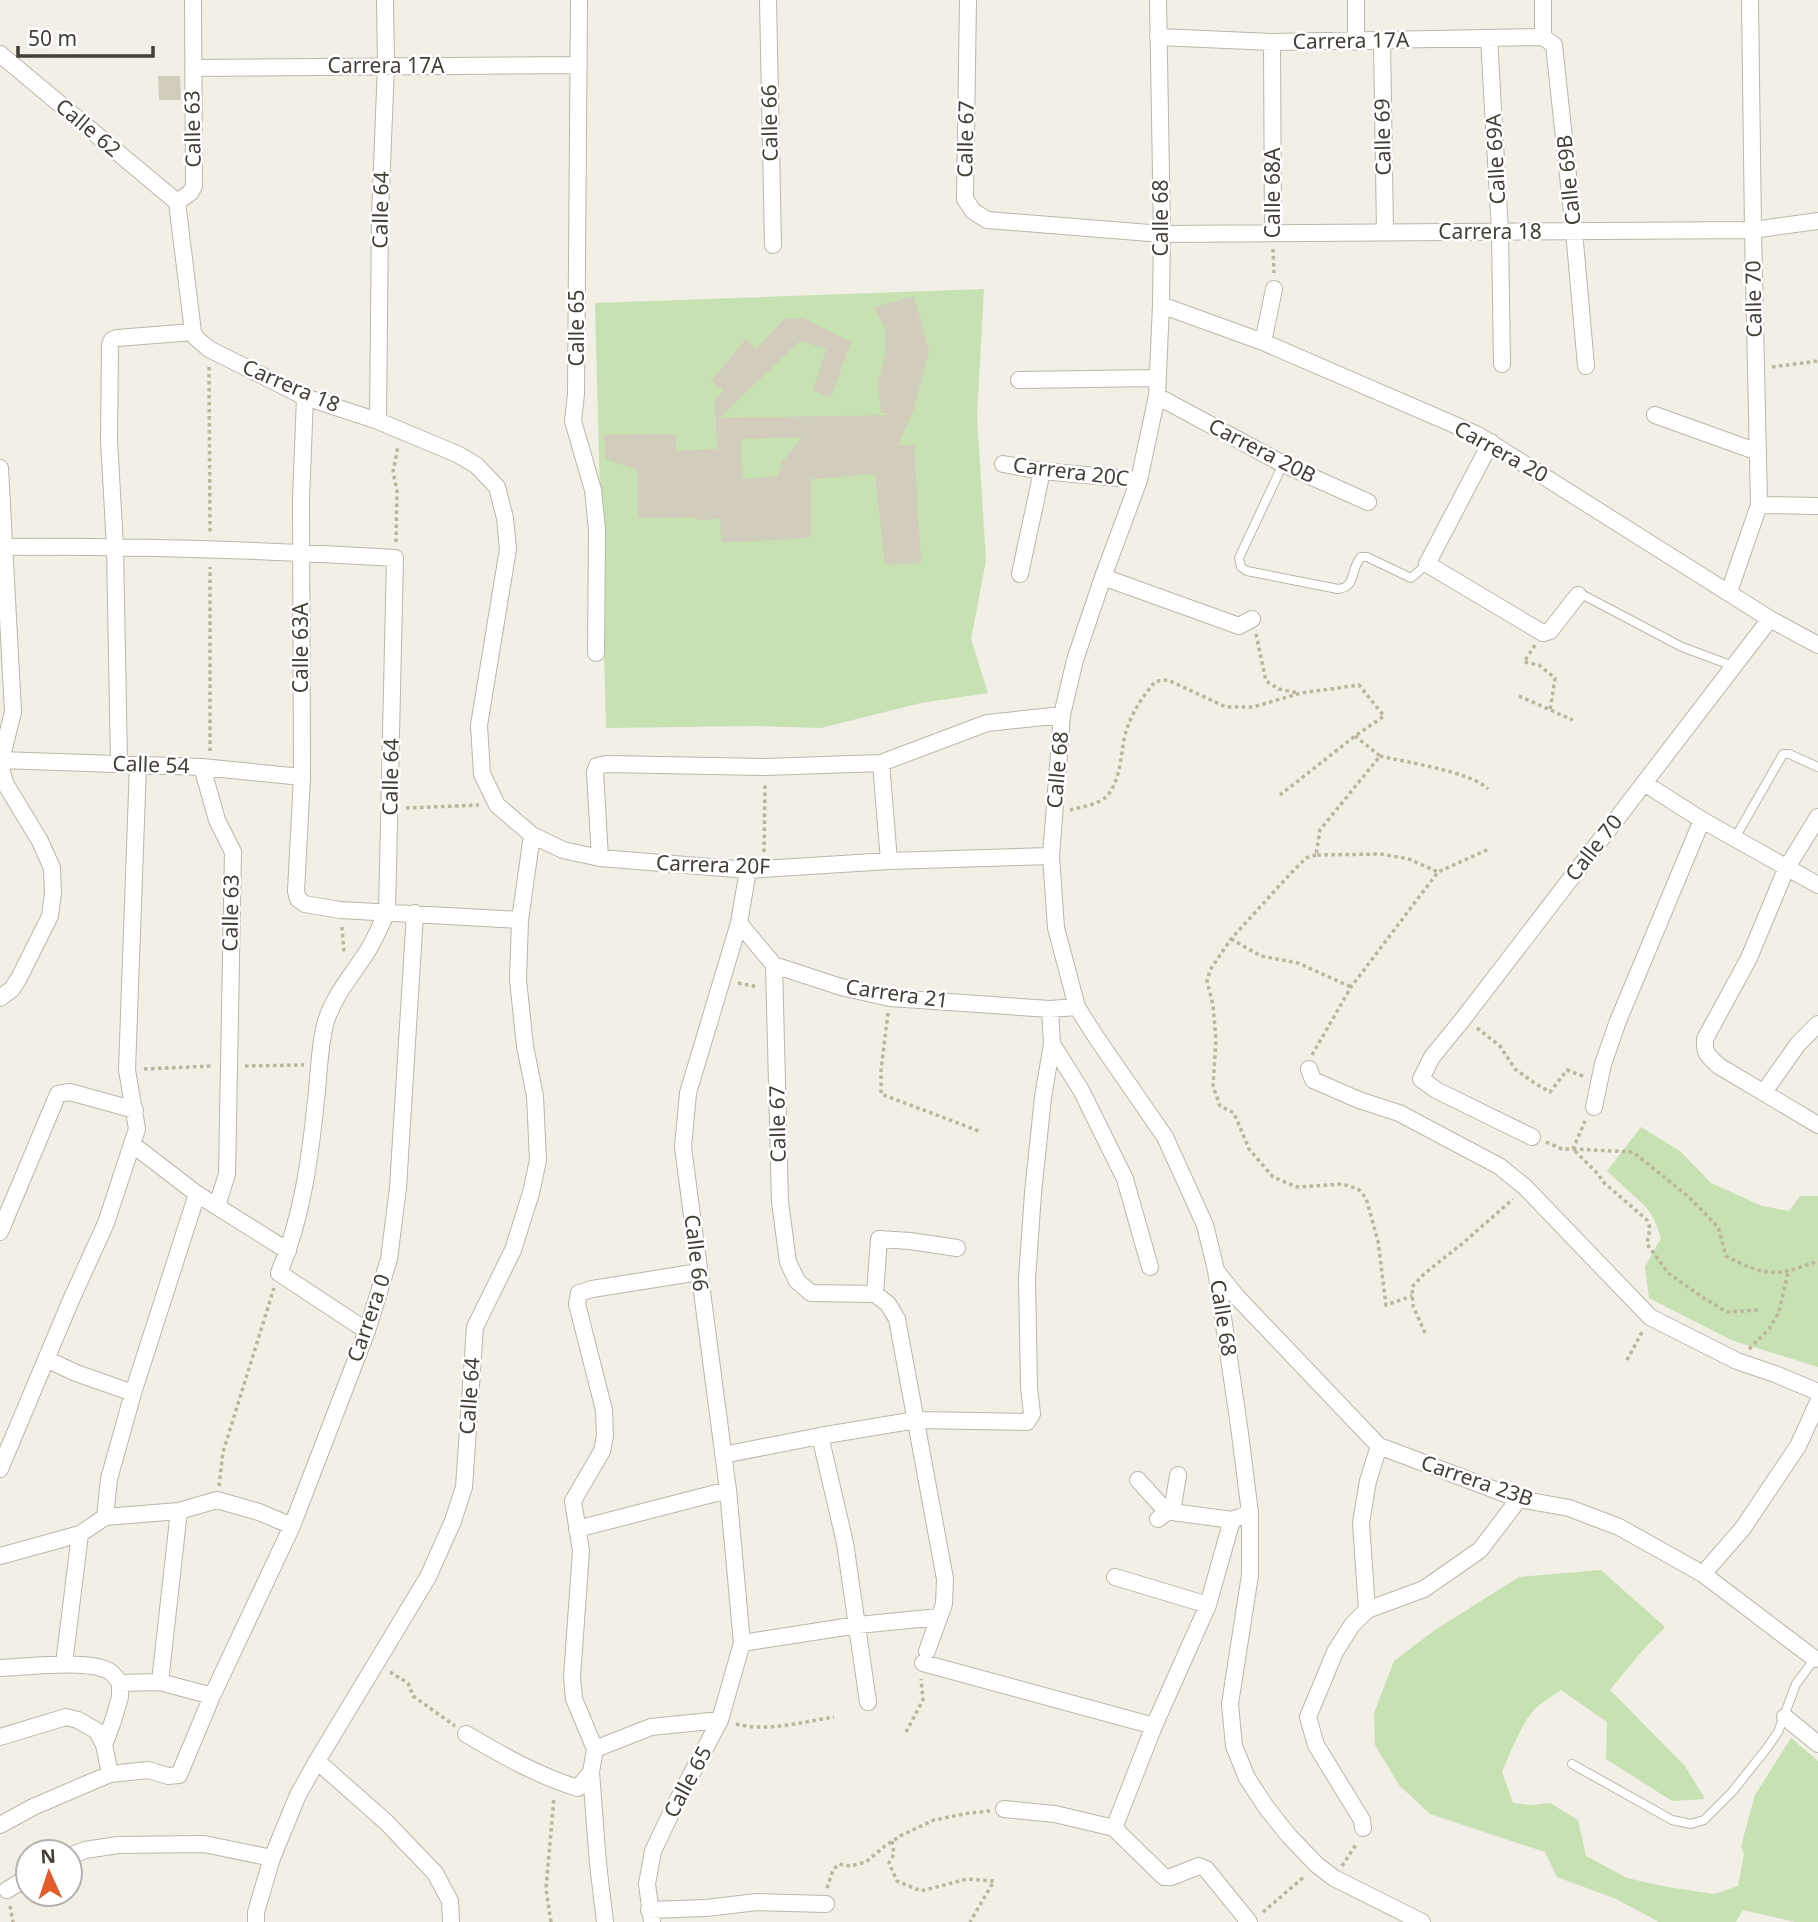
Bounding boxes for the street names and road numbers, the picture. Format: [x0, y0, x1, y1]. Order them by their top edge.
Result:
street label: Carrera 17A [1292, 25, 1410, 55]
street label: Carrera 17A [328, 51, 445, 79]
street label: Calle 66 [754, 84, 784, 162]
street label: Calle 63 [177, 90, 207, 168]
street label: Calle 62 [50, 92, 127, 163]
street label: Calle 69 [1367, 98, 1397, 176]
street label: Calle 67 [950, 100, 980, 178]
street label: Calle 69A [1479, 112, 1511, 205]
street label: Calle 69B [1549, 133, 1587, 227]
street label: Calle 68A [1258, 147, 1286, 238]
street label: Calle 64 [365, 171, 395, 249]
street label: Calle 68 [1146, 179, 1174, 257]
street label: Carrera 18 [1438, 217, 1542, 245]
street label: Calle 70 [1738, 260, 1768, 338]
street label: Calle 65 [562, 289, 590, 367]
street label: Carrera 18 [238, 352, 344, 418]
street label: Carrera 20B [1204, 411, 1321, 489]
street label: Carrera 20 [1450, 414, 1553, 488]
street label: Carrera 20C [1012, 450, 1131, 492]
street label: Calle 63A [286, 602, 314, 693]
street label: Calle 68 [1040, 730, 1074, 810]
street label: Calle 64 [375, 738, 405, 816]
street label: Calle 54 [112, 749, 190, 779]
street label: Calle 70 [1558, 808, 1628, 886]
street label: Carrera 20F [655, 848, 771, 880]
street label: Calle 63 [215, 874, 245, 952]
street label: Carrera 21 [844, 972, 950, 1014]
street label: Calle 67 [762, 1085, 792, 1163]
street label: Calle 66 [678, 1213, 716, 1293]
street label: Carrera 0 [340, 1270, 396, 1365]
street label: Calle 68 [1204, 1278, 1244, 1358]
street label: Calle 64 [452, 1356, 486, 1435]
street label: Carrera 23B [1417, 1448, 1537, 1512]
street label: Calle 65 [657, 1741, 718, 1822]

